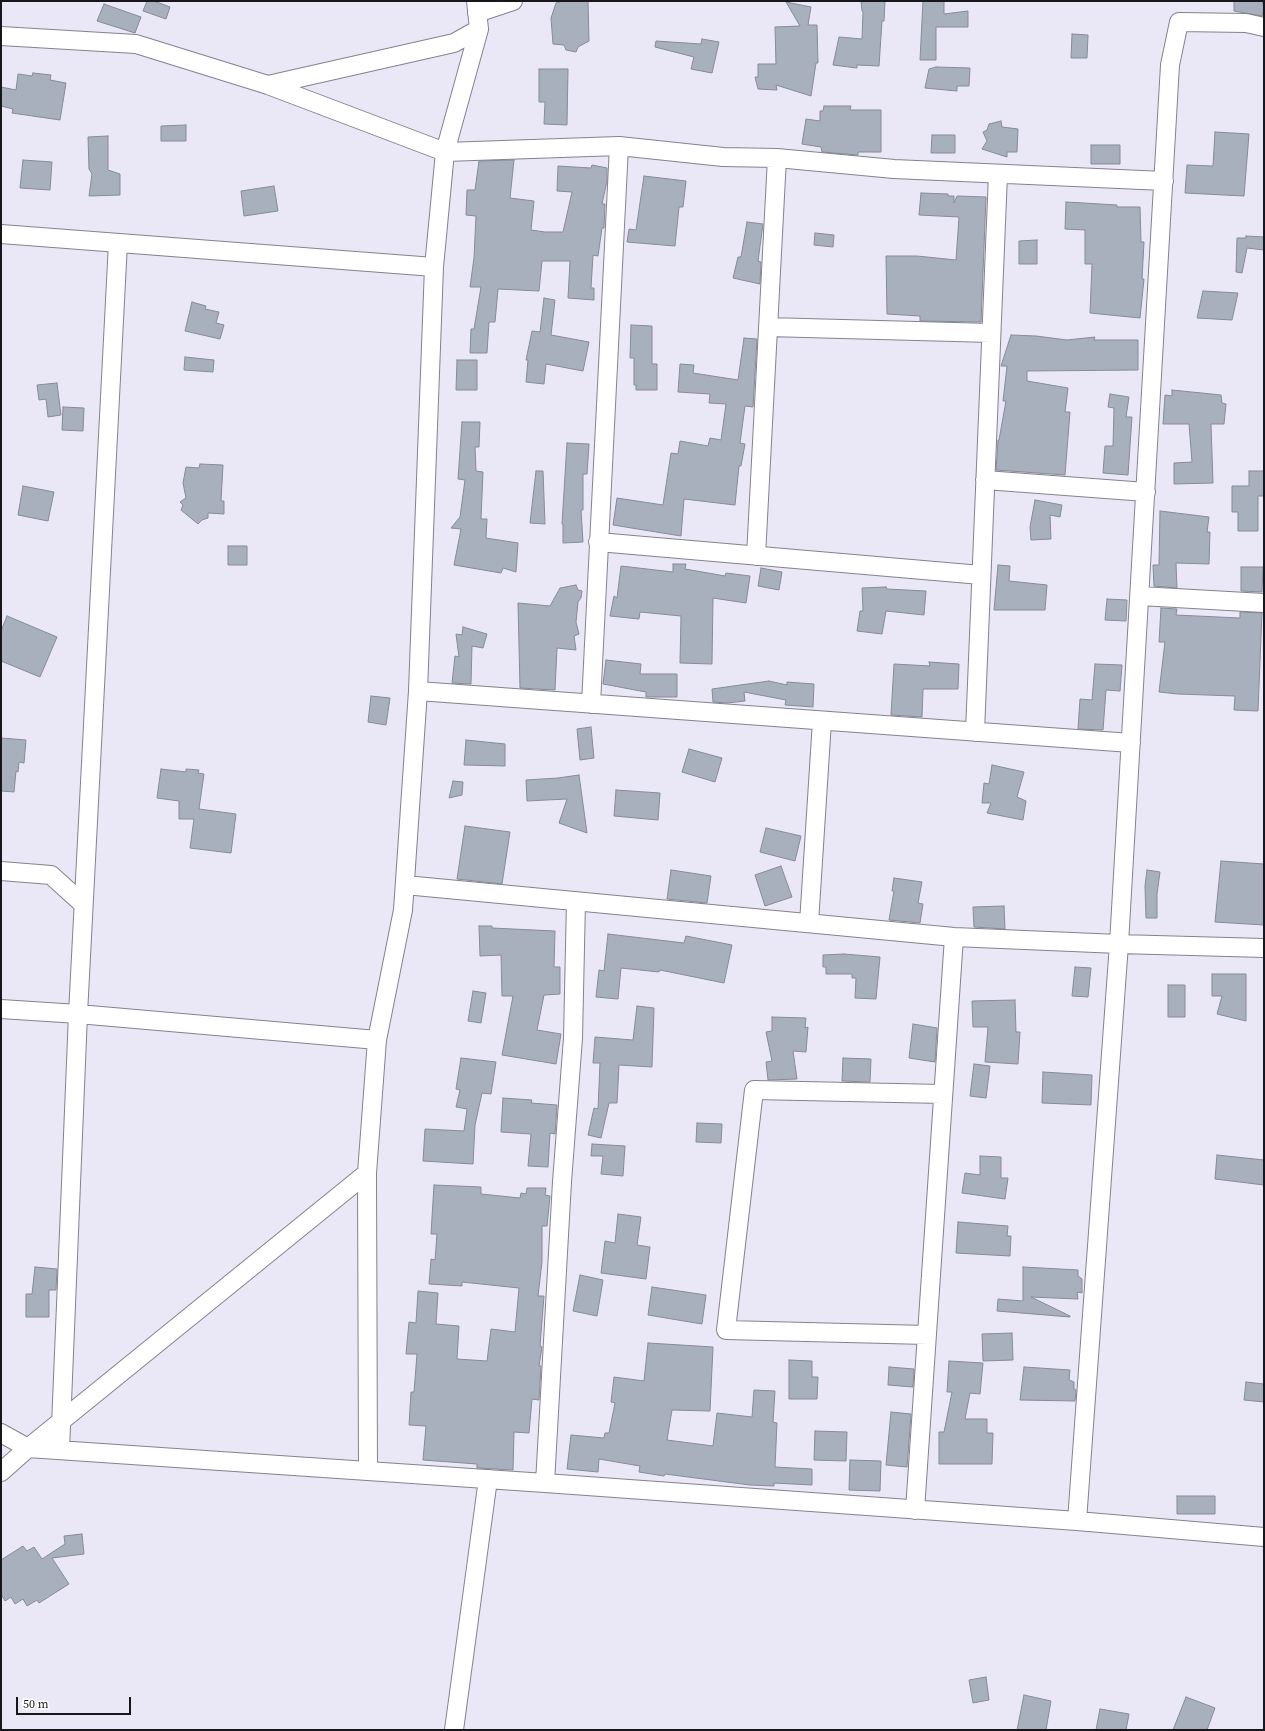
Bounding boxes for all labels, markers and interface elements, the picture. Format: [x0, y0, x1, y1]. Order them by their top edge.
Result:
scale bar [18, 1689, 133, 1715]
text: 50 m [23, 1696, 49, 1712]

